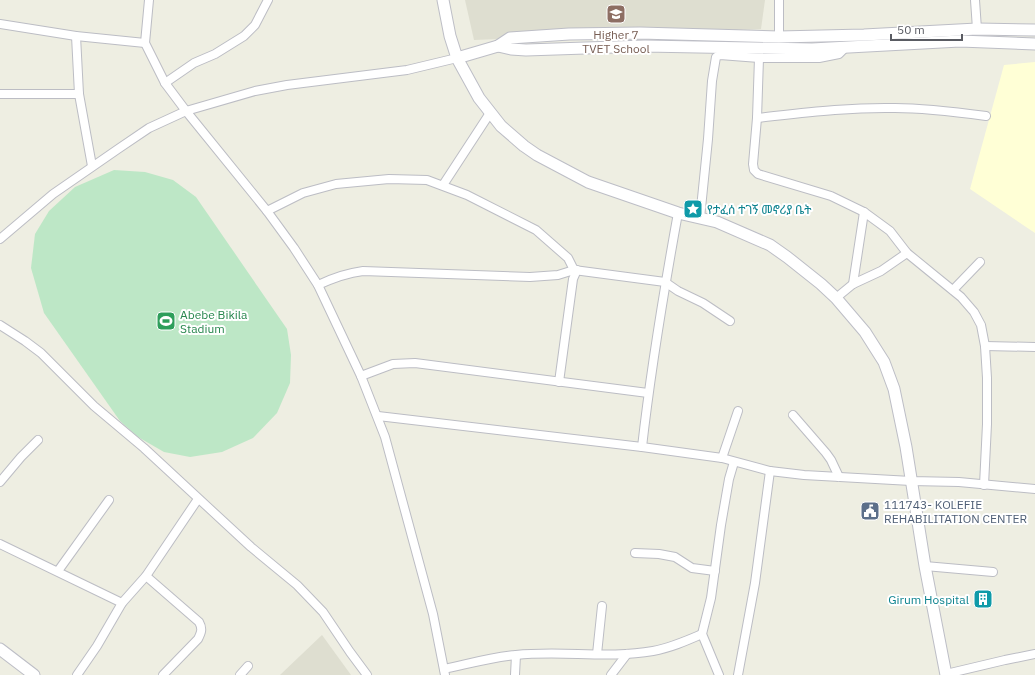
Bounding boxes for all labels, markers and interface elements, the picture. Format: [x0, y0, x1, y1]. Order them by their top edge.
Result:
school or university icon: Higher 7 TVET School [605, 3, 627, 25]
scale bar [891, 16, 962, 42]
text: 50 m [897, 22, 925, 37]
place label: Higher 7 TVET School [582, 27, 650, 56]
place icon: የታፈሰ ተገኝ መኖሪያ ቤት [682, 198, 704, 220]
place label: የታፈሰ ተገኝ መኖሪያ ቤት [707, 202, 812, 217]
place label: Abebe Bikila Stadium [180, 307, 248, 336]
sports icon: Abebe Bikila Stadium [155, 310, 177, 332]
place label: 111743- KOLEFIE REHABILITATION CENTER [884, 497, 1027, 526]
public building icon: 111743- KOLEFIE REHABILITATION CENTER [859, 500, 881, 522]
building icon: Girum Hospital [972, 588, 994, 610]
place label: Girum Hospital [888, 592, 969, 607]

